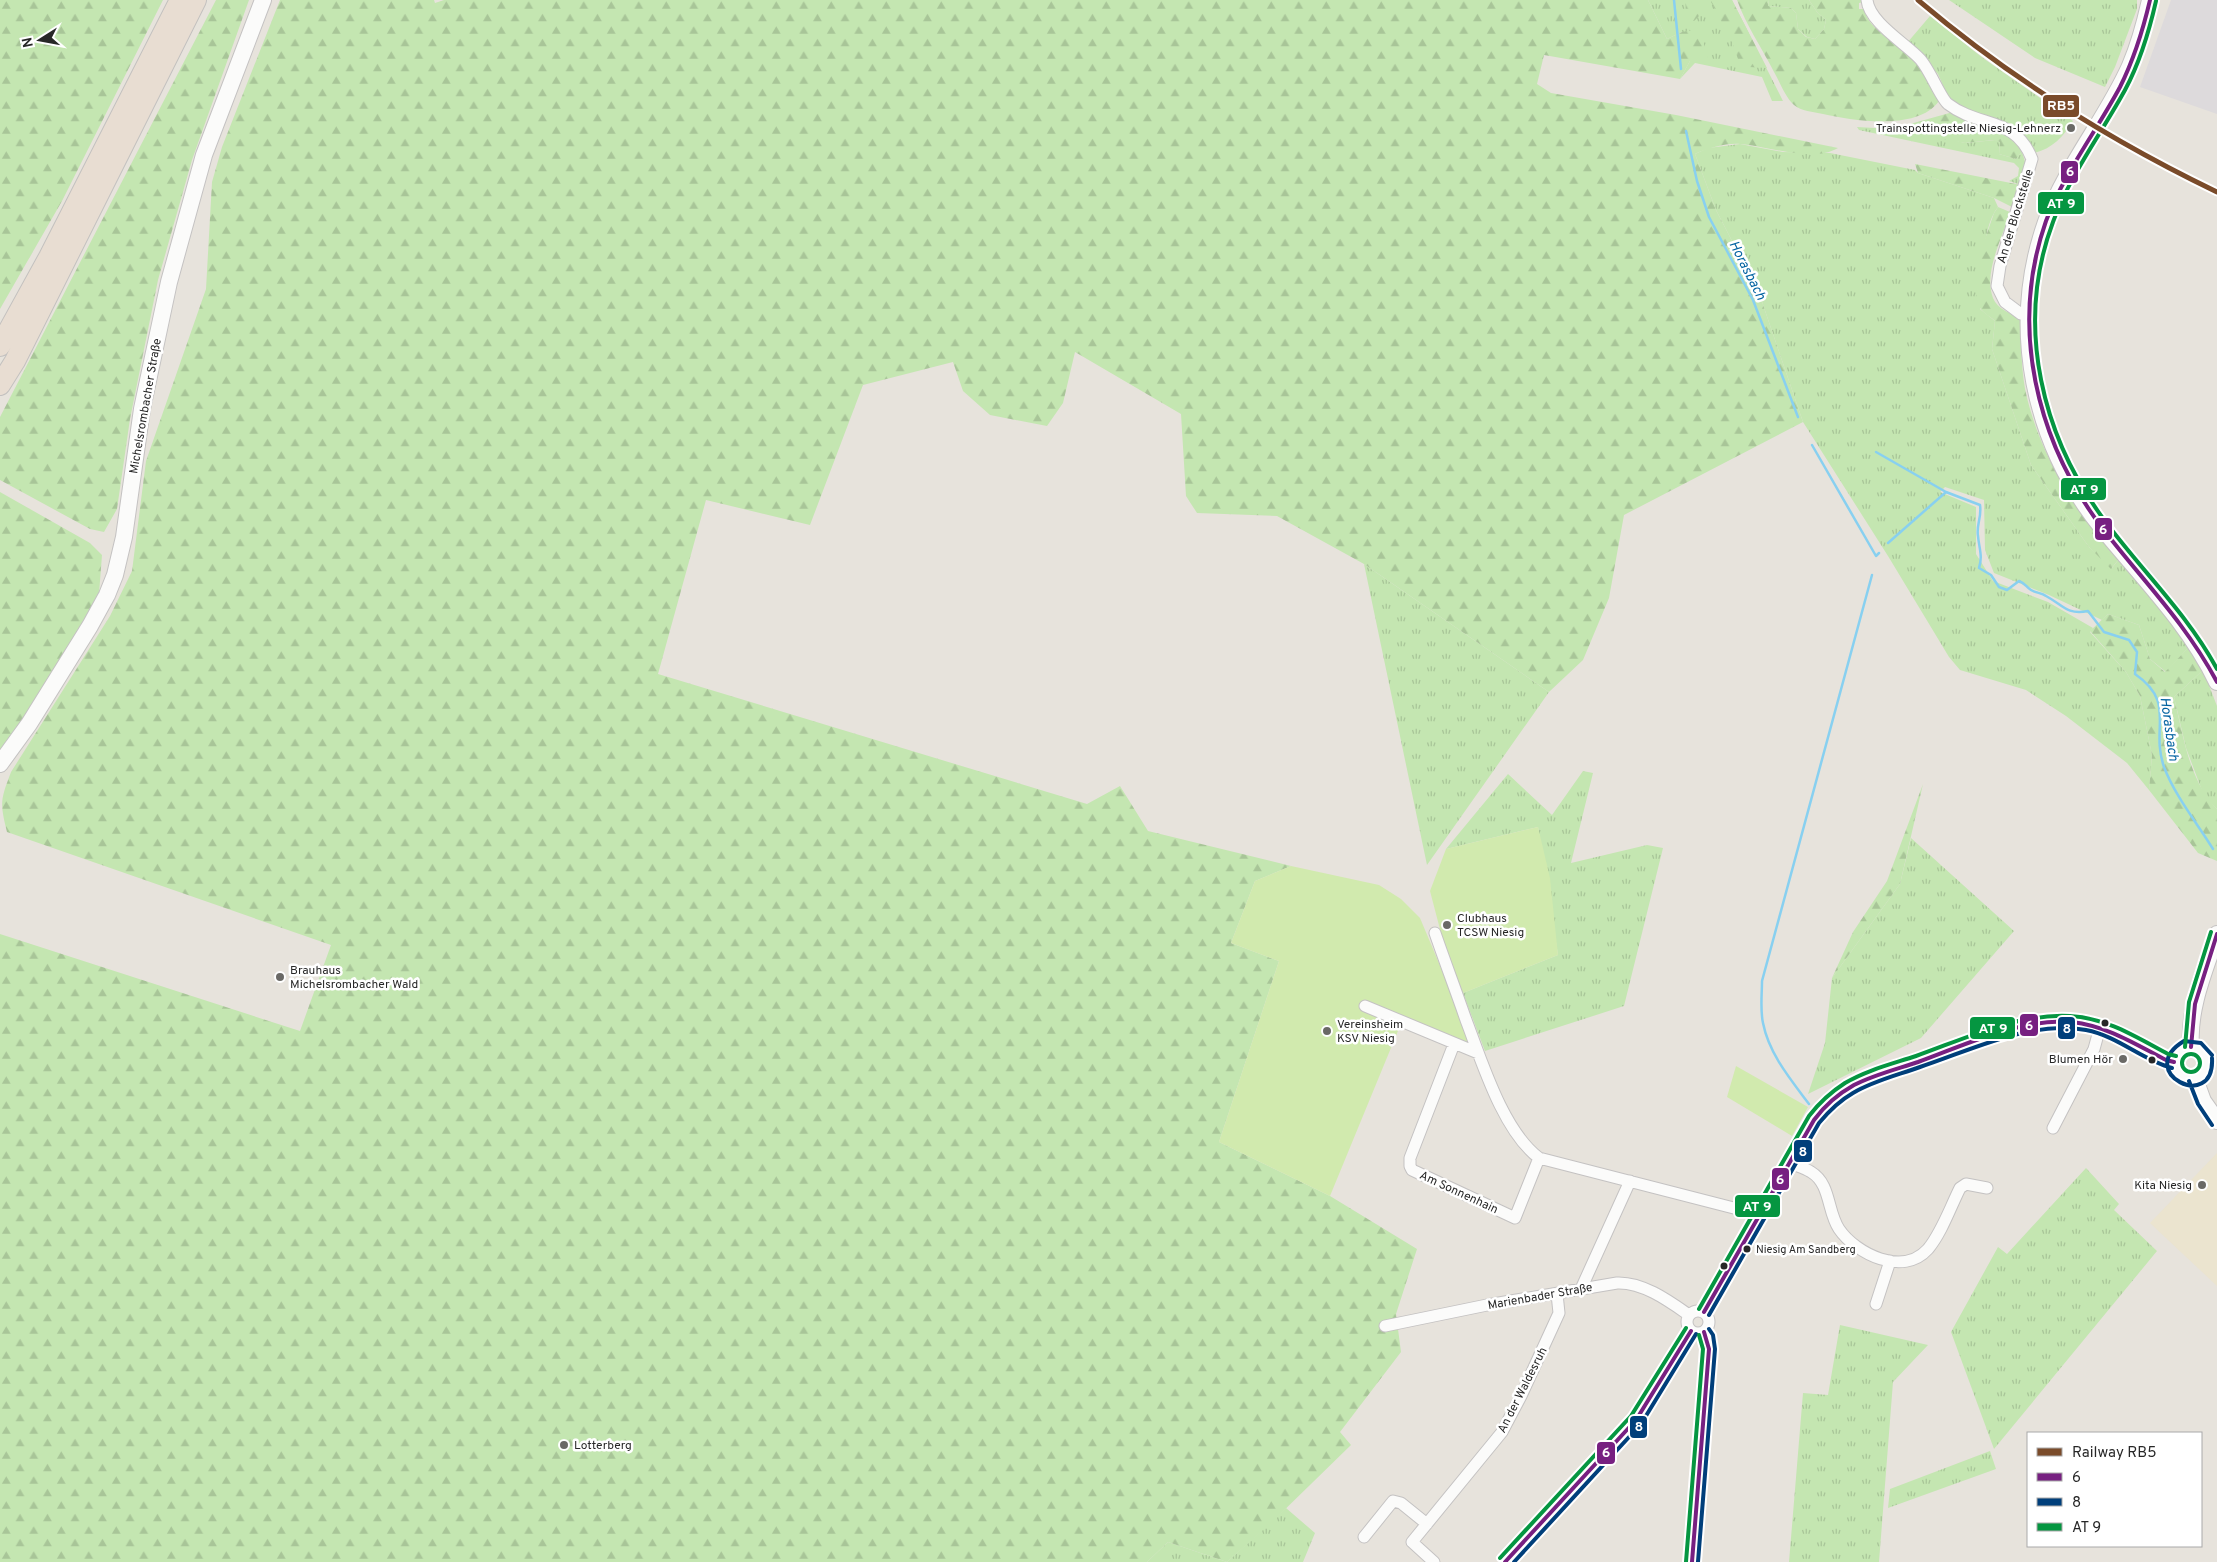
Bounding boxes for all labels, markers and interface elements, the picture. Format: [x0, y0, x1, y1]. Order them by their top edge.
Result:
north arrow [15, 15, 65, 65]
text: N [19, 36, 38, 49]
line badge: RB5 [2042, 94, 2080, 118]
text: RB5 [2047, 98, 2075, 115]
place label: Trainspottingstelle Niesig-Lehnerz [1876, 121, 2061, 137]
marker: Trainspottingstelle Niesig-Lehnerz [2065, 122, 2077, 134]
line badge: 6 [2060, 160, 2079, 184]
text: 6 [2066, 164, 2074, 181]
street label: An der Blockstelle [1994, 167, 2038, 265]
line badge: AT 9 [2037, 191, 2085, 215]
text: AT 9 [2046, 196, 2076, 213]
water label: Horasbach [1724, 238, 1769, 304]
street label: Michelsrombacher Straße [126, 337, 166, 475]
line badge: AT 9 [2060, 477, 2107, 501]
text: AT 9 [2069, 482, 2099, 499]
line badge: 6 [2094, 517, 2113, 541]
text: 6 [2099, 522, 2107, 539]
water label: Horasbach [2156, 696, 2181, 763]
place label: Clubhaus TCSW Niesig [1457, 911, 1524, 941]
marker: Clubhaus TCSW Niesig [1441, 919, 1453, 931]
place label: Brauhaus Michelsrombacher Wald [290, 963, 418, 993]
marker: Brauhaus Michelsrombacher Wald [274, 971, 286, 983]
line badge: 6 [2019, 1013, 2039, 1037]
line badge: AT 9 [1969, 1016, 2016, 1040]
line badge: 8 [2057, 1016, 2076, 1040]
place label: Vereinsheim KSV Niesig [1337, 1017, 1403, 1047]
text: 6 [2025, 1018, 2033, 1035]
unlabelled marker [2100, 1018, 2110, 1028]
text: AT 9 [1978, 1021, 2008, 1038]
text: 8 [2063, 1021, 2071, 1038]
marker: Vereinsheim KSV Niesig [1321, 1025, 1333, 1037]
place label: Blumen Hör [2049, 1052, 2113, 1068]
marker: Blumen Hör [2117, 1053, 2129, 1065]
unlabelled marker [2147, 1055, 2157, 1065]
line badge: 8 [1793, 1139, 1813, 1163]
text: 8 [1799, 1144, 1807, 1161]
line badge: 6 [1771, 1167, 1790, 1191]
street label: Am Sonnenhain [1417, 1168, 1500, 1218]
text: 6 [1776, 1172, 1784, 1189]
place label: Kita Niesig [2134, 1178, 2192, 1194]
marker: Kita Niesig [2196, 1179, 2208, 1191]
line badge: AT 9 [1734, 1194, 1781, 1218]
text: AT 9 [1742, 1199, 1772, 1216]
place label: Niesig Am Sandberg [1756, 1243, 1856, 1257]
marker: Niesig Am Sandberg [1742, 1244, 1752, 1254]
unlabelled marker [1719, 1261, 1729, 1271]
street label: Marienbader Straße [1487, 1280, 1594, 1314]
street label: An der Waldesruh [1494, 1345, 1551, 1436]
line badge: 8 [1629, 1415, 1648, 1439]
text: 8 [1635, 1419, 1643, 1436]
legend [2027, 1432, 2202, 1547]
place label: Lotterberg [574, 1438, 632, 1454]
marker: Lotterberg [558, 1439, 570, 1451]
line badge: 6 [1596, 1441, 1616, 1465]
text: Railway RB5 [2072, 1444, 2156, 1463]
text: 6 [1602, 1445, 1610, 1462]
text: 6 [2072, 1469, 2081, 1488]
text: 8 [2072, 1494, 2081, 1513]
text: AT 9 [2072, 1519, 2101, 1538]

